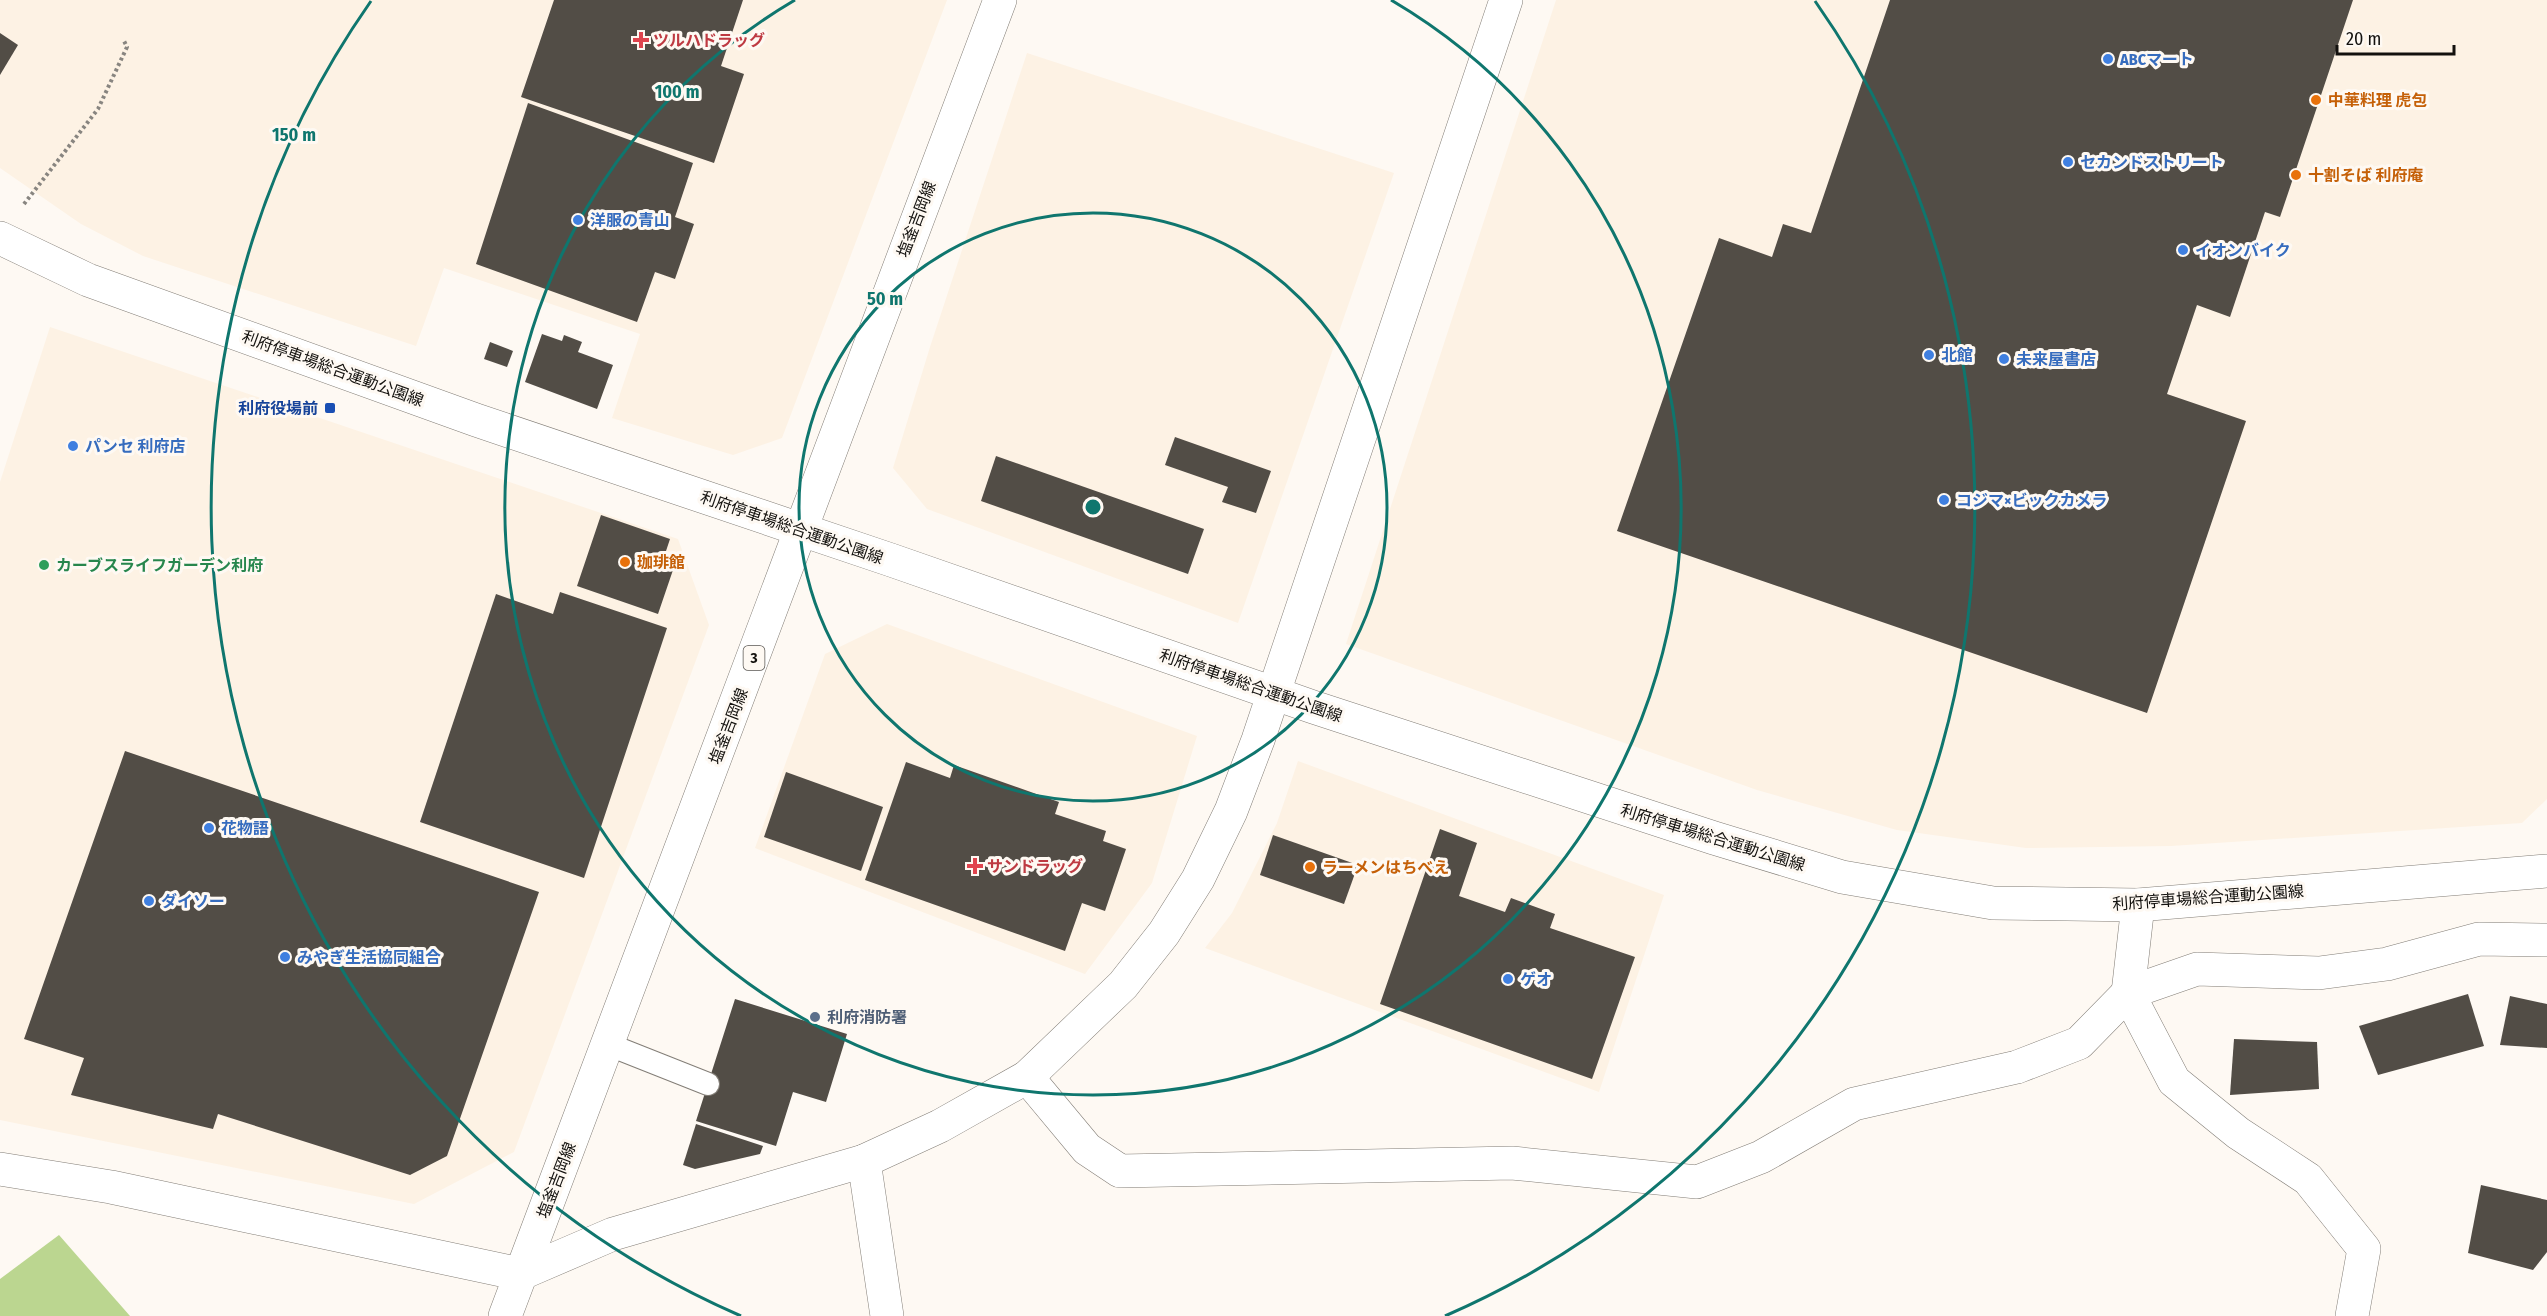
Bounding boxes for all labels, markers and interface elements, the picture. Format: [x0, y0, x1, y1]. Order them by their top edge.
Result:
scale bar [2337, 18, 2454, 56]
text: 20 m [2346, 28, 2381, 50]
place label: ツルハドラッグ [653, 31, 765, 50]
marker: ツルハドラッグ [634, 33, 648, 47]
place label: ABCマート [2119, 50, 2194, 69]
marker: ABCマート [2101, 52, 2115, 66]
text: 100 m [655, 81, 699, 103]
place label: 中華料理 虎包 [2328, 91, 2427, 110]
marker: 中華料理 虎包 [2309, 93, 2323, 107]
text: 150 m [272, 124, 316, 146]
place label: セカンドストリート [2080, 153, 2224, 172]
marker: セカンドストリート [2061, 155, 2075, 169]
place label: 十割そば 利府庵 [2308, 166, 2423, 185]
marker: 十割そば 利府庵 [2289, 168, 2303, 182]
street label: 塩釜吉岡線 [893, 178, 940, 260]
place label: 洋服の青山 [590, 211, 670, 230]
marker: 洋服の青山 [571, 213, 585, 227]
place label: イオンバイク [2195, 241, 2291, 260]
marker: イオンバイク [2176, 243, 2190, 257]
text: 50 m [867, 288, 903, 310]
street label: 利府停車場総合運動公園線 [239, 327, 426, 410]
place label: 北館 [1941, 346, 1973, 365]
marker: 北館 [1922, 348, 1936, 362]
place label: 未来屋書店 [2016, 350, 2096, 369]
marker: 未来屋書店 [1997, 352, 2011, 366]
place label: 利府役場前 [238, 399, 318, 418]
marker: 利府役場前 [323, 401, 337, 415]
place label: パンセ 利府店 [85, 437, 185, 456]
marker: パンセ 利府店 [66, 439, 80, 453]
street label: 利府停車場総合運動公園線 [698, 487, 886, 568]
place label: コジマ×ビックカメラ [1956, 491, 2108, 510]
marker: コジマ×ビックカメラ [1937, 493, 1951, 507]
centre of rings [1083, 497, 1103, 517]
place label: 珈琲館 [637, 553, 685, 572]
marker: 珈琲館 [618, 555, 632, 569]
place label: カーブスライフガーデン利府 [56, 556, 263, 575]
marker: カーブスライフガーデン利府 [37, 558, 51, 572]
street label: 利府停車場総合運動公園線 [1157, 645, 1345, 726]
road number: 3 [744, 646, 764, 670]
street label: 塩釜吉岡線 [705, 685, 752, 767]
street label: 利府停車場総合運動公園線 [1618, 800, 1807, 875]
place label: 花物語 [221, 819, 269, 838]
marker: 花物語 [202, 821, 216, 835]
place label: サンドラッグ [987, 857, 1083, 876]
place label: ラーメンはちべえ [1322, 858, 1449, 877]
marker: サンドラッグ [968, 859, 982, 873]
marker: ラーメンはちべえ [1303, 860, 1317, 874]
street label: 利府停車場総合運動公園線 [2112, 881, 2304, 914]
place label: ダイソー [161, 892, 225, 911]
marker: ダイソー [142, 894, 156, 908]
place label: みやぎ生活協同組合 [297, 948, 441, 967]
marker: みやぎ生活協同組合 [278, 950, 292, 964]
place label: ゲオ [1520, 970, 1552, 989]
marker: ゲオ [1501, 972, 1515, 986]
place label: 利府消防署 [827, 1008, 907, 1027]
marker: 利府消防署 [808, 1010, 822, 1024]
street label: 塩釜吉岡線 [533, 1139, 580, 1221]

